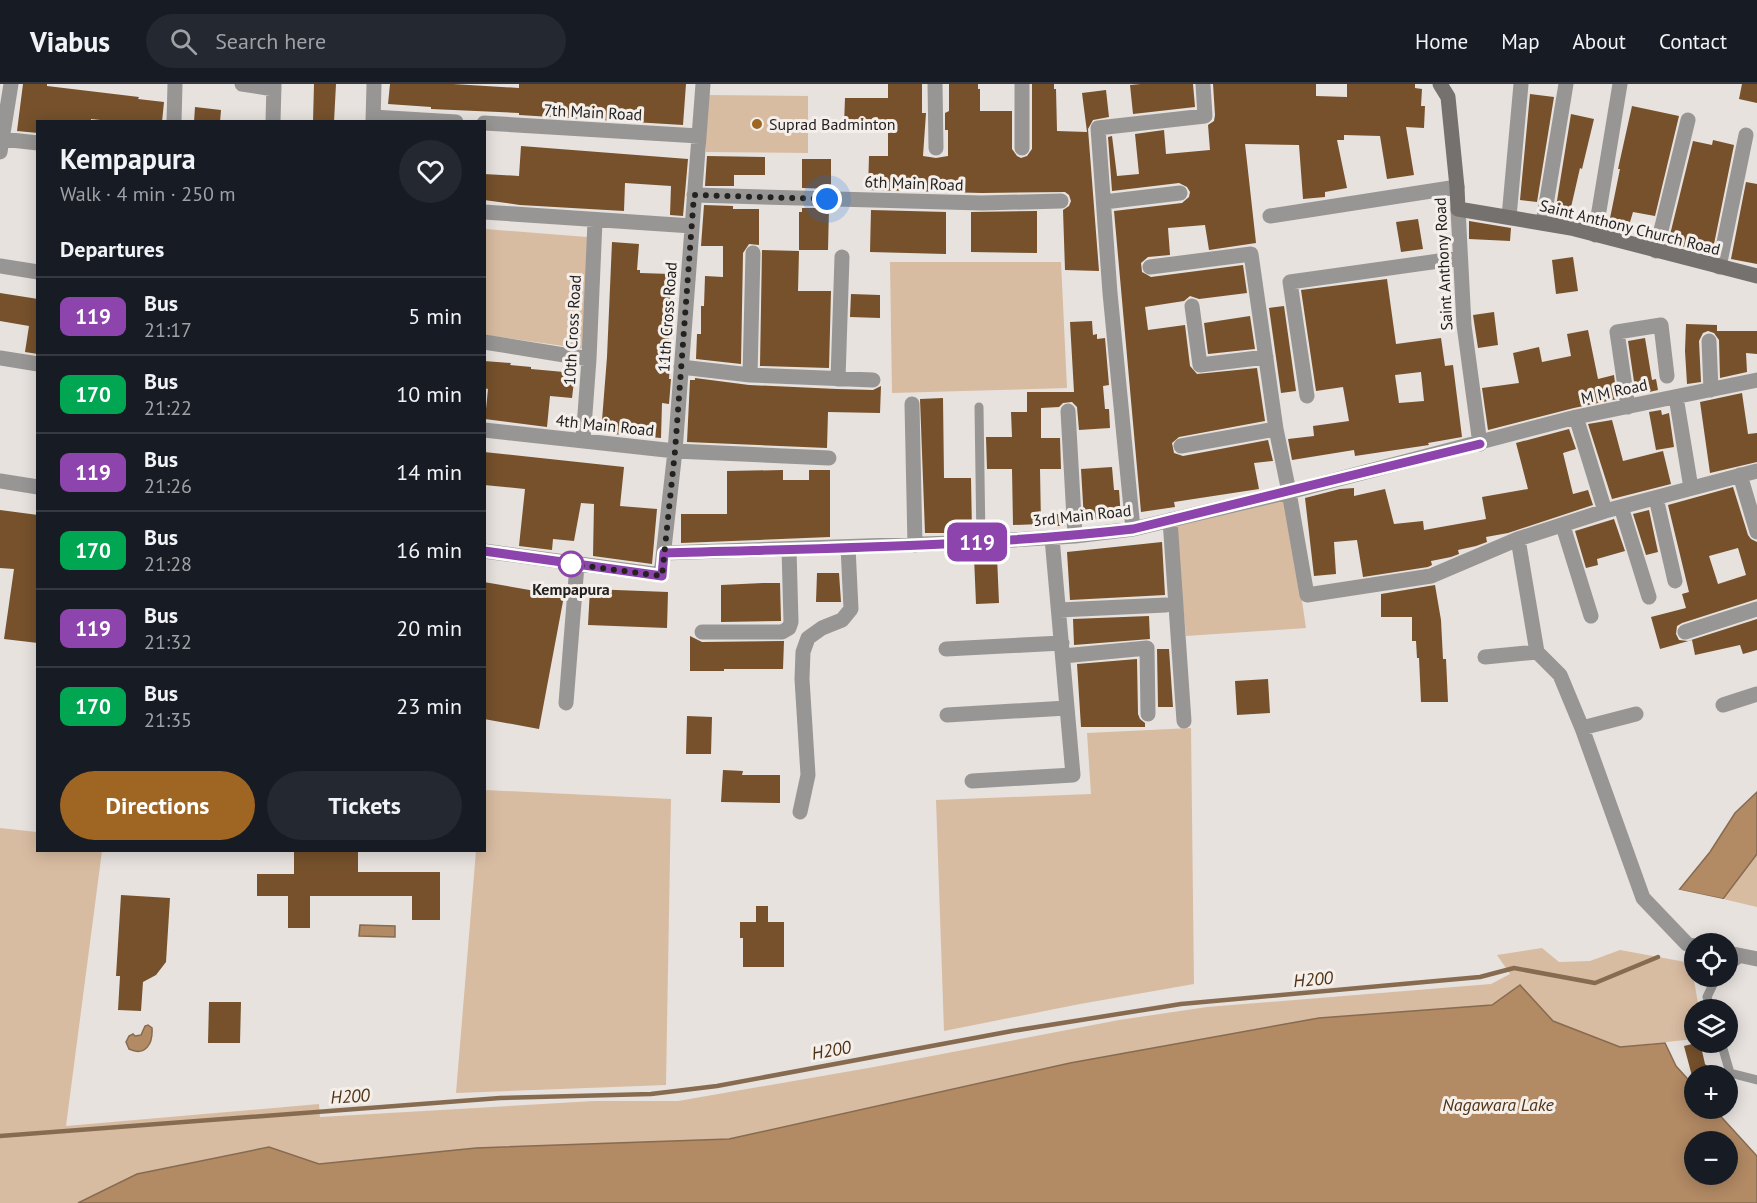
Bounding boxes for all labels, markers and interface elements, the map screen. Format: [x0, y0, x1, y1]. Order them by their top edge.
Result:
search box [146, 14, 566, 68]
text: Viabus [30, 23, 110, 60]
icon: search [167, 25, 200, 58]
text: Search here [215, 27, 326, 55]
text: Home [1415, 28, 1468, 55]
text: Map [1501, 28, 1540, 55]
text: About [1573, 28, 1626, 55]
text: Contact [1659, 28, 1727, 55]
street label: 7th Main Road [543, 99, 643, 125]
place label: Suprad Badminton [769, 114, 896, 134]
marker: Suprad Badminton [750, 117, 764, 131]
text: Kempapura [60, 140, 196, 177]
button: heart [399, 140, 462, 203]
street label: 6th Main Road [864, 171, 964, 195]
text: Walk · 4 min · 250 m [60, 181, 236, 207]
your location [812, 184, 842, 214]
street label: Saint Anthony Church Road [1538, 195, 1722, 259]
street label: Saint Anthony Road [1430, 197, 1456, 331]
text: Departures [60, 235, 164, 263]
street label: 11th Cross Road [653, 261, 681, 373]
street label: 10th Cross Road [559, 274, 585, 386]
text: Bus [144, 289, 178, 317]
text: 5 min [408, 302, 462, 330]
text: 119 [75, 303, 111, 330]
text: 21:17 [144, 317, 192, 343]
text: Bus [144, 367, 178, 395]
street label: M M Road [1579, 374, 1649, 408]
text: 10 min [396, 380, 462, 408]
text: 170 [75, 381, 111, 408]
text: 21:22 [144, 395, 192, 421]
street label: 4th Main Road [555, 410, 655, 440]
text: Bus [144, 445, 178, 473]
text: 14 min [396, 458, 462, 486]
text: 119 [75, 459, 111, 486]
text: 21:26 [144, 473, 192, 499]
street label: 3rd Main Road [1032, 500, 1132, 530]
line badge: 119 [942, 522, 1012, 562]
text: Bus [144, 523, 178, 551]
text: 119 [959, 529, 995, 556]
text: 16 min [396, 536, 462, 564]
text: 170 [75, 537, 111, 564]
text: 21:28 [144, 551, 192, 577]
marker: Kempapura [558, 551, 584, 577]
place label: Kempapura [532, 579, 610, 599]
text: Bus [144, 601, 178, 629]
text: 20 min [396, 614, 462, 642]
text: 119 [75, 615, 111, 642]
text: 21:32 [144, 629, 192, 655]
text: Bus [144, 679, 178, 707]
text: 23 min [396, 692, 462, 720]
text: 170 [75, 693, 111, 720]
text: 21:35 [144, 707, 192, 733]
button: Directions [60, 771, 255, 840]
button: Tickets [267, 771, 462, 840]
map controls [1684, 933, 1738, 1185]
button: locate [1684, 933, 1738, 987]
water label: H200 [1292, 966, 1334, 992]
button: layers [1684, 999, 1738, 1053]
water label: H200 [810, 1035, 853, 1065]
button: + [1684, 1065, 1738, 1119]
water label: H200 [329, 1083, 371, 1109]
water label: Nagawara Lake [1442, 1093, 1555, 1116]
button: − [1684, 1131, 1738, 1185]

